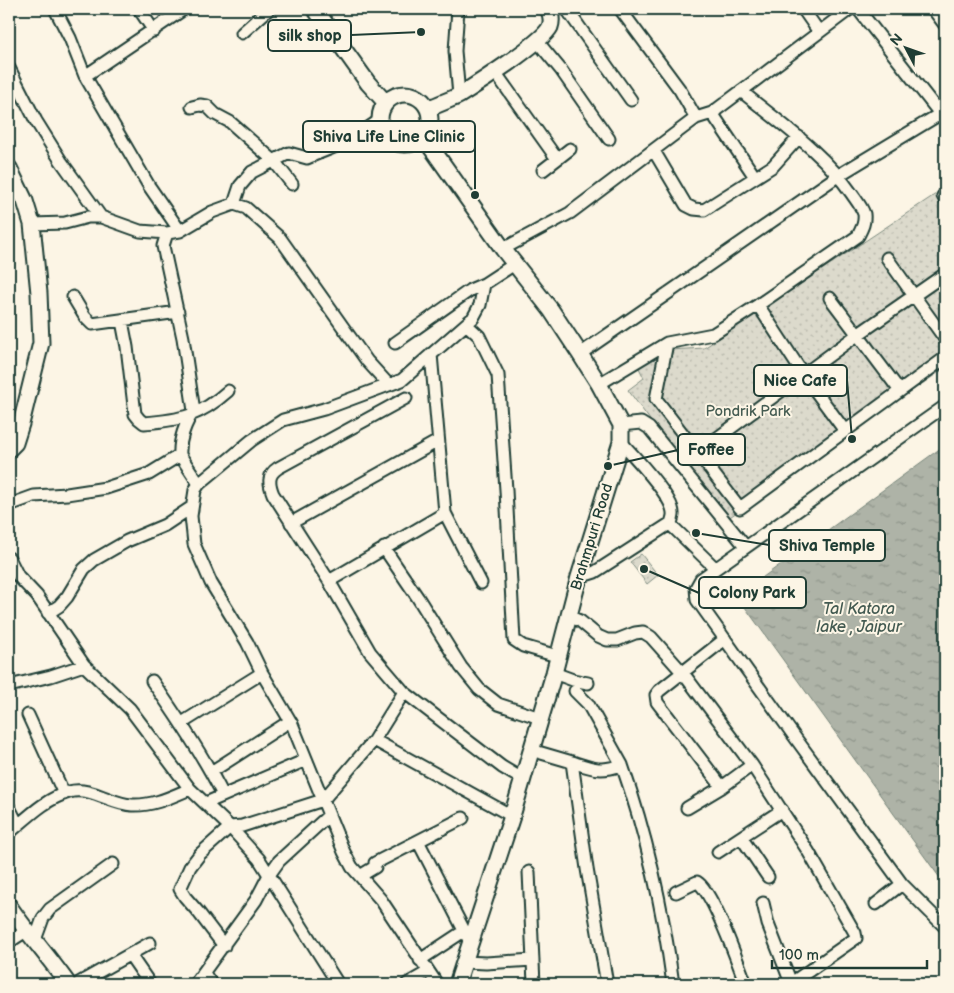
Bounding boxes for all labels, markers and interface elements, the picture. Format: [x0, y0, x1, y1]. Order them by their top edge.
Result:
callout: silk shop [268, 20, 351, 51]
north arrow [882, 22, 932, 72]
text: silk shop [278, 27, 342, 46]
text: N [887, 30, 906, 49]
callout: Shiva Life Line Clinic [303, 121, 475, 152]
text: Shiva Life Line Clinic [313, 128, 465, 147]
callout: Nice Cafe [754, 365, 847, 396]
text: Nice Cafe [763, 372, 837, 391]
park label: Pondrik Park [706, 402, 791, 421]
callout: Foffee [678, 434, 745, 465]
text: Foffee [688, 441, 734, 460]
street label: Brahmpuri Road [567, 481, 617, 593]
callout: Shiva Temple [769, 530, 885, 561]
text: Shiva Temple [779, 537, 875, 556]
callout: Colony Park [699, 577, 806, 608]
text: Colony Park [709, 584, 796, 603]
water label: Tal Katora lake , Jaipur [816, 600, 903, 637]
scale bar [772, 938, 926, 970]
text: 100 m [779, 946, 819, 965]

